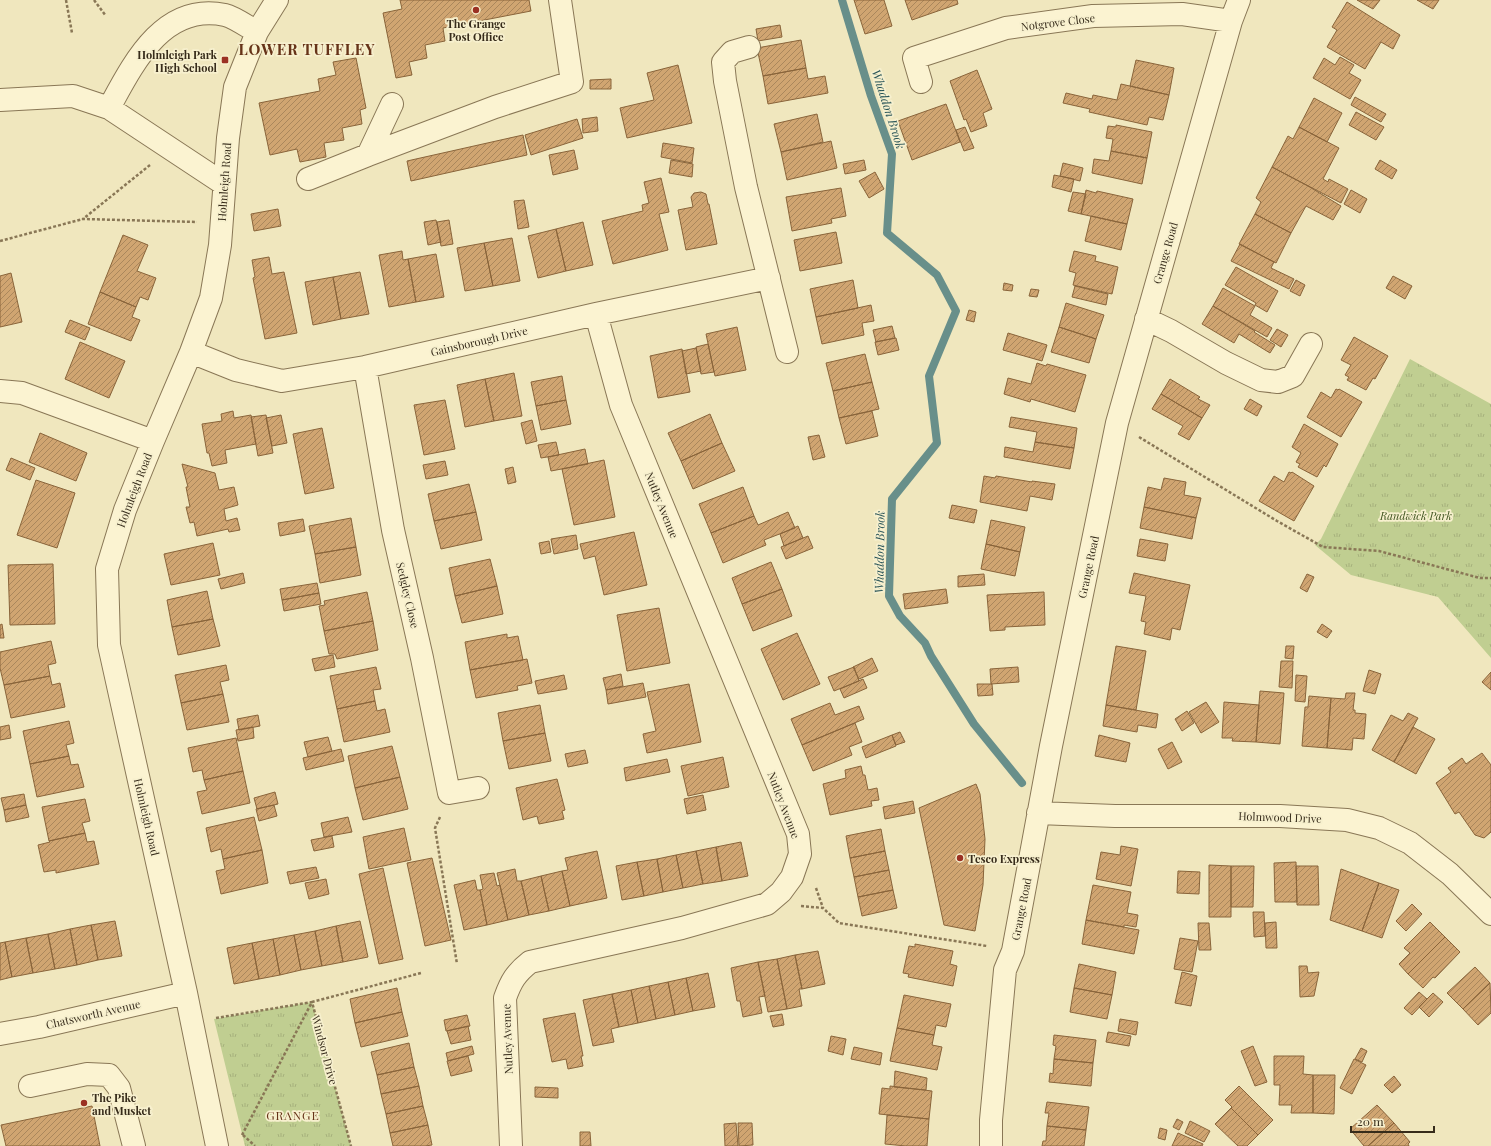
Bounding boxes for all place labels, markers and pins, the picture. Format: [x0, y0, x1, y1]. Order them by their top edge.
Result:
marker: The Grange Post Office [471, 5, 481, 15]
place label: The Grange Post Office [446, 16, 506, 44]
place label: Holmleigh Park High School [137, 47, 218, 75]
marker: Holmleigh Park High School [220, 55, 230, 65]
place label: Tesco Express [968, 851, 1040, 866]
marker: Tesco Express [955, 853, 965, 863]
place label: The Pike and Musket [92, 1090, 151, 1118]
marker: The Pike and Musket [79, 1098, 89, 1108]

